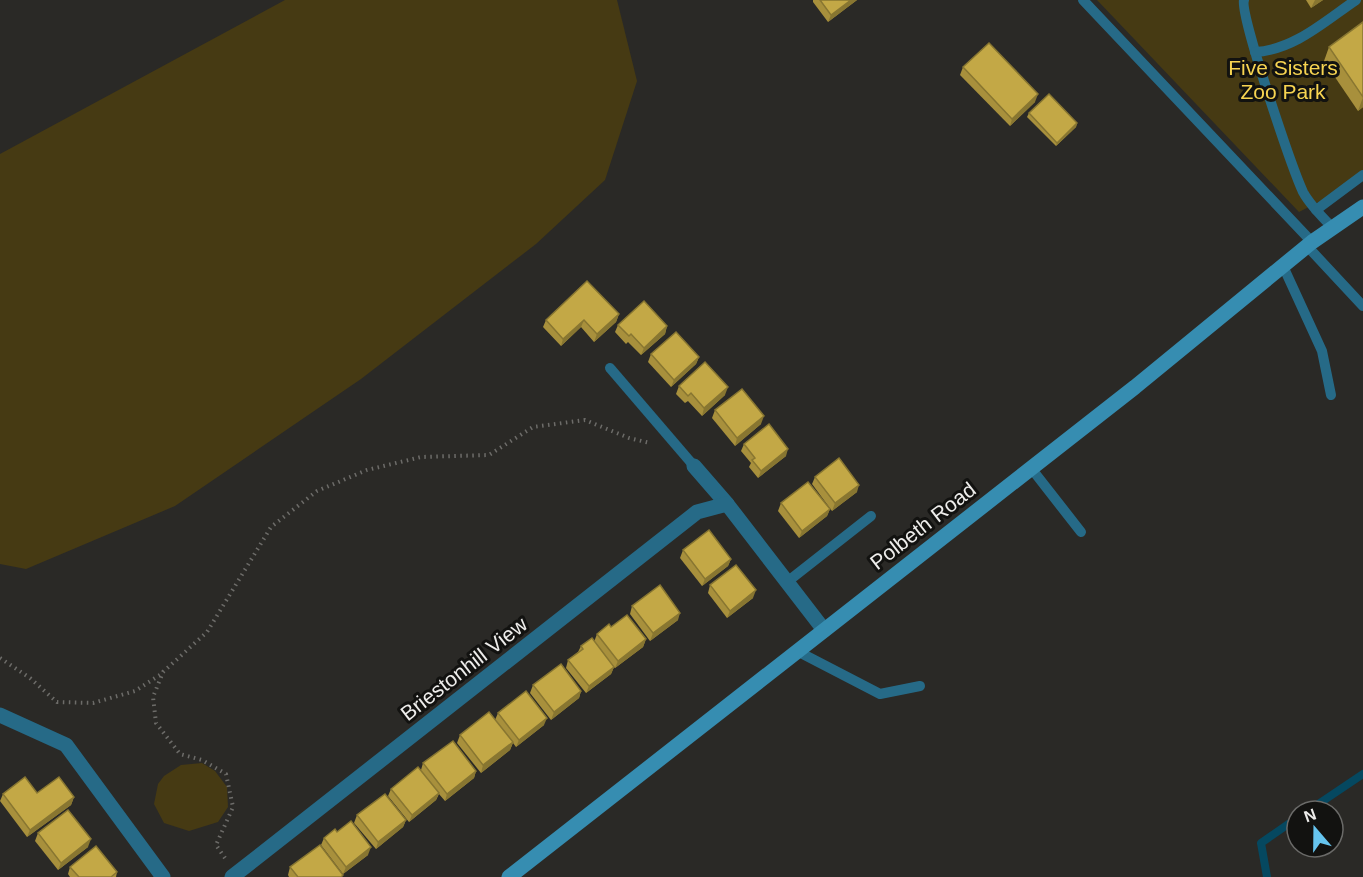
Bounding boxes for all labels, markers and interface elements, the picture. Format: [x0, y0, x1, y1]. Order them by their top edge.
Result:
park label: Five Sisters Zoo Park [1228, 56, 1338, 103]
street label: Polbeth Road [865, 477, 980, 574]
street label: Briestonhill View [396, 612, 532, 725]
north arrow [1285, 799, 1345, 859]
text: N [1302, 805, 1318, 825]

